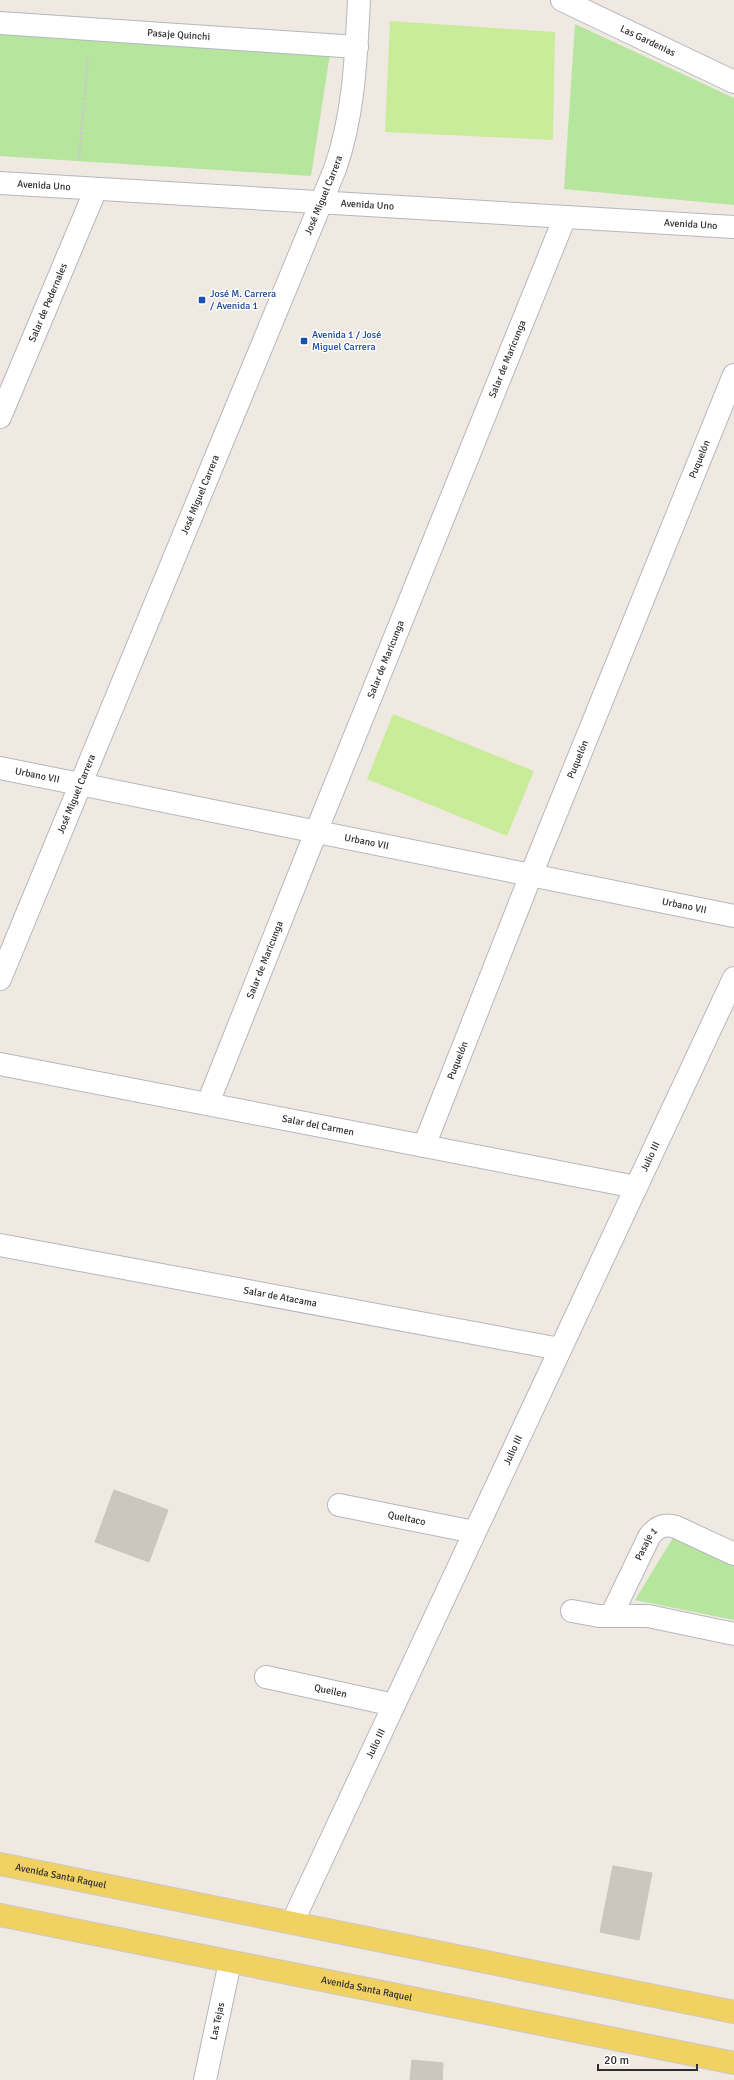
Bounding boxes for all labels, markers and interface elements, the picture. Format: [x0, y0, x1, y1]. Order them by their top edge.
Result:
street label: Las Gardenias [618, 23, 678, 59]
street label: Pasaje Quinchi [147, 27, 210, 43]
street label: José Miguel Carrera [302, 154, 345, 237]
street label: Avenida Uno [17, 178, 71, 193]
street label: Avenida Uno [340, 197, 394, 213]
street label: Avenida Uno [664, 217, 718, 232]
street label: Salar de Pedernales [26, 261, 70, 344]
place label: José M. Carrera / Avenida 1 [210, 288, 276, 312]
marker: José M. Carrera / Avenida 1 [197, 295, 207, 305]
street label: Salar de Maricunga [486, 318, 529, 400]
place label: Avenida 1 / José Miguel Carrera [312, 329, 381, 353]
marker: Avenida 1 / José Miguel Carrera [299, 336, 309, 346]
street label: Puquelón [687, 438, 713, 480]
street label: José Miguel Carrera [178, 453, 222, 536]
street label: Salar de Maricunga [365, 619, 407, 700]
street label: Puquelón [565, 739, 591, 780]
street label: José Miguel Carrera [55, 753, 98, 836]
street label: Urbano VII [14, 765, 61, 786]
street label: Urbano VII [343, 832, 390, 852]
street label: Urbano VII [661, 896, 708, 916]
street label: Salar de Maricunga [244, 919, 286, 1001]
street label: Puquelón [445, 1039, 471, 1081]
street label: Salar del Carmen [281, 1113, 355, 1138]
street label: Julio III [638, 1140, 663, 1174]
street label: Salar de Atacama [243, 1284, 318, 1310]
street label: Julio III [501, 1433, 525, 1467]
street label: Queltaco [387, 1509, 427, 1528]
street label: Pasaje 1 [633, 1525, 660, 1562]
street label: Queilen [313, 1682, 348, 1700]
street label: Julio III [364, 1727, 388, 1761]
street label: Avenida Santa Raquel [14, 1861, 107, 1891]
street label: Avenida Santa Raquel [320, 1974, 413, 2004]
street label: Las Tejas [208, 2001, 227, 2041]
scale bar [598, 2046, 697, 2072]
text: 20 m [604, 2053, 629, 2068]

